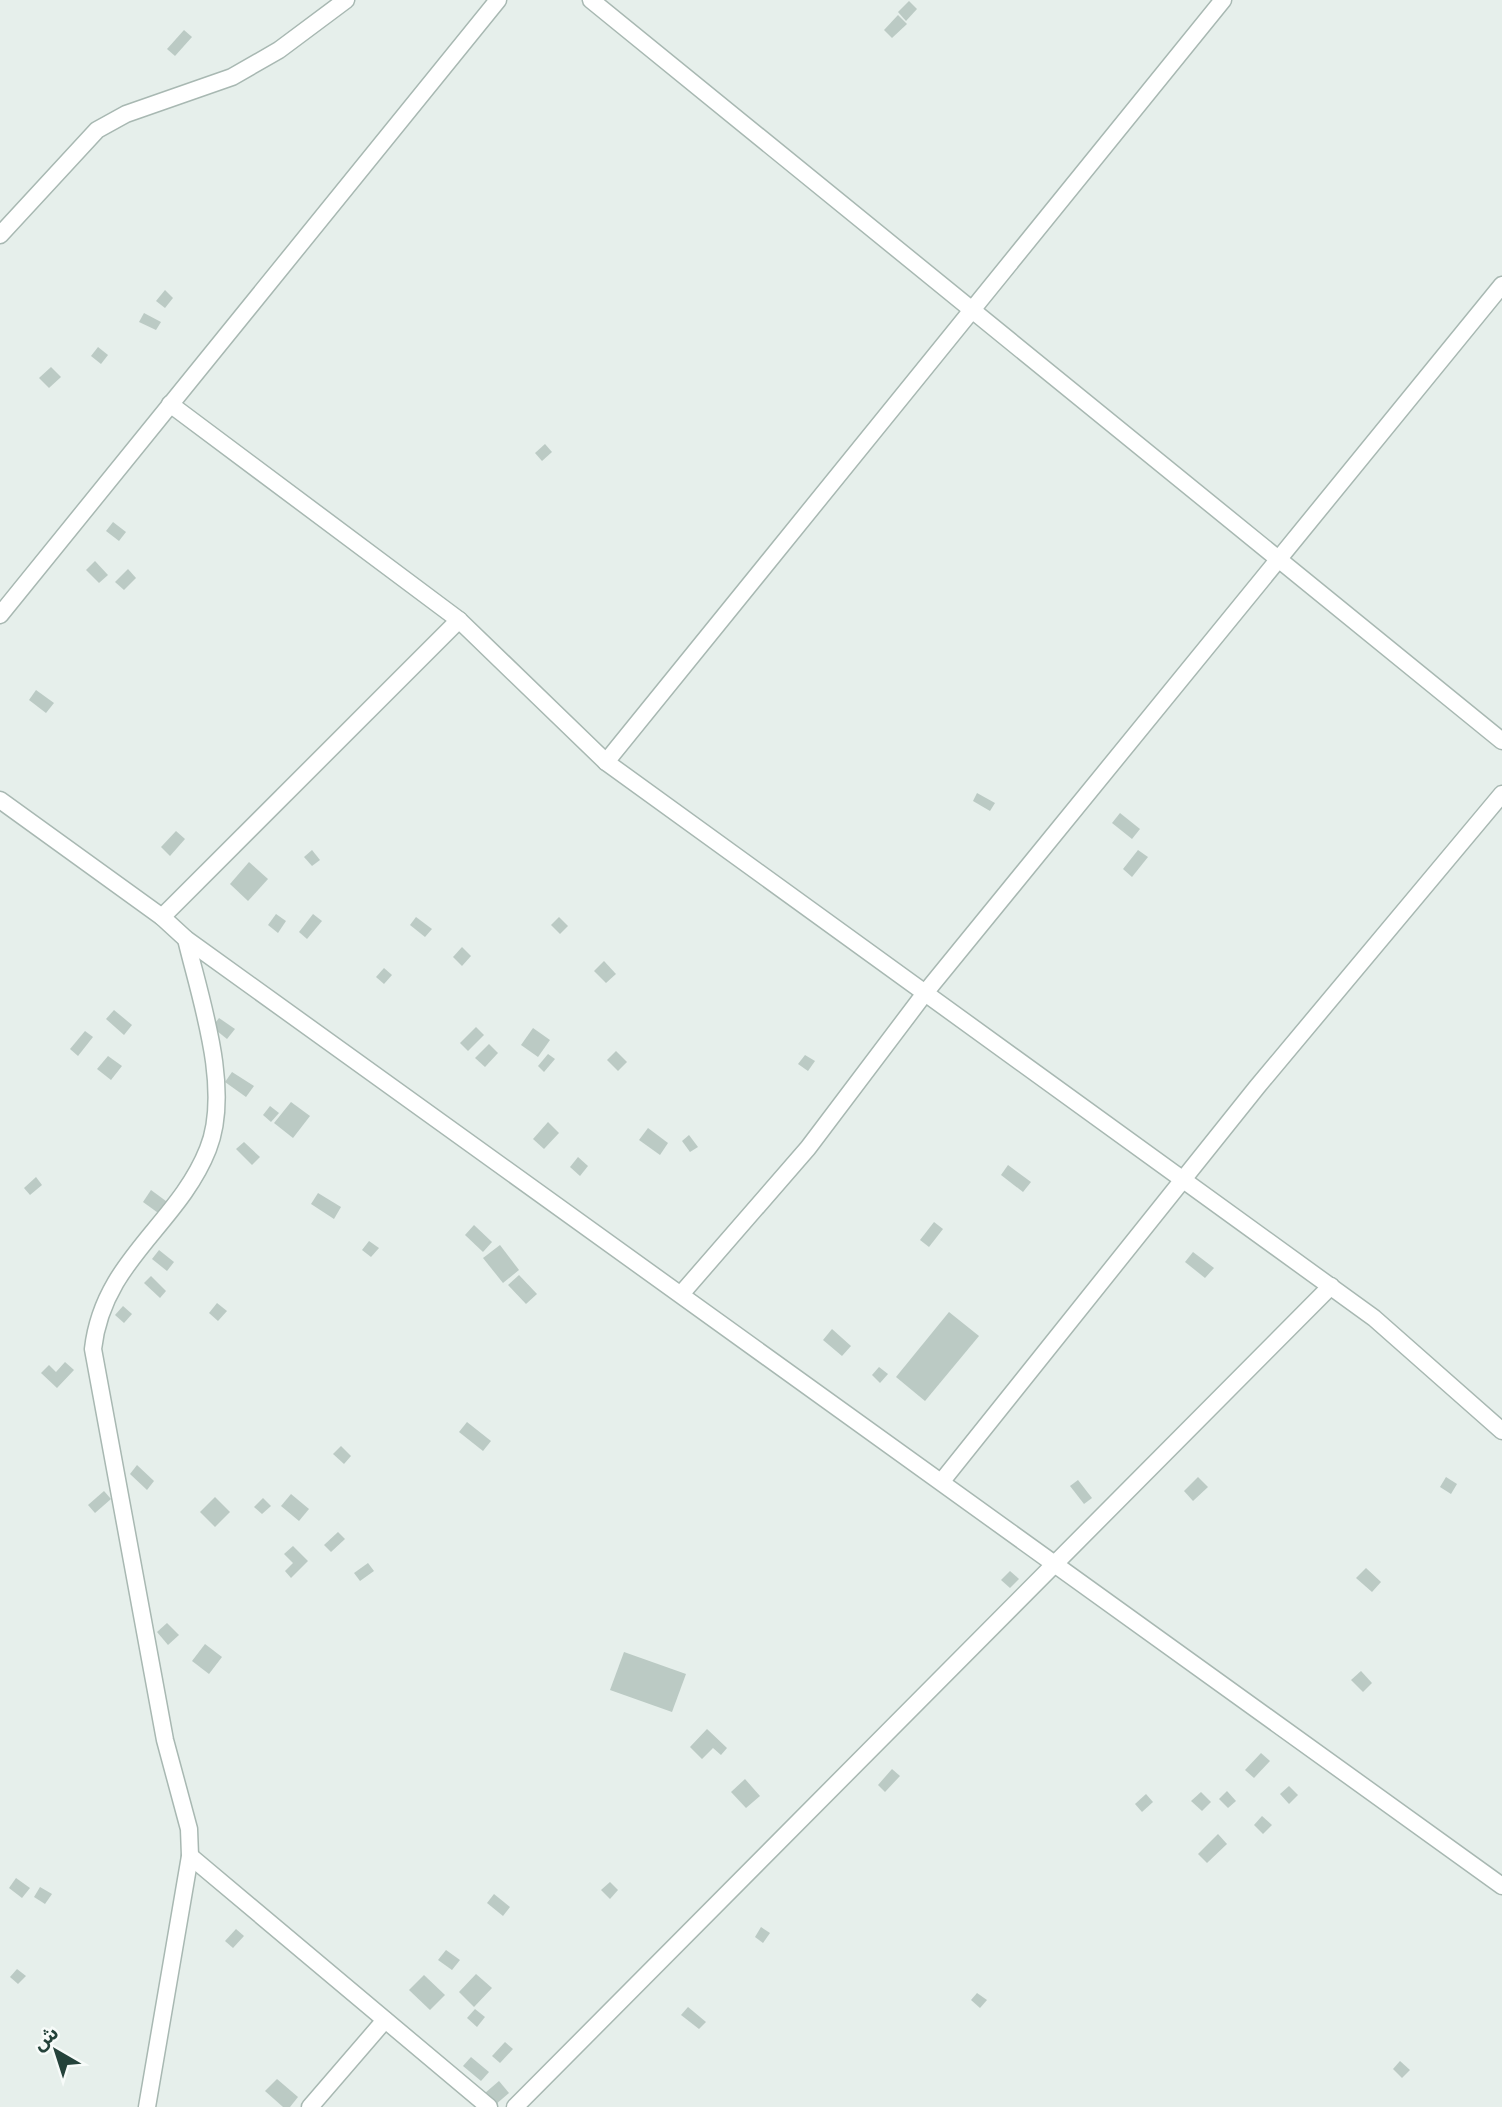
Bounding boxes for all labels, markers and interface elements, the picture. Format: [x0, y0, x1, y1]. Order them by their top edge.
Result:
north arrow [21, 2016, 91, 2086]
text: ش [29, 2022, 63, 2055]

